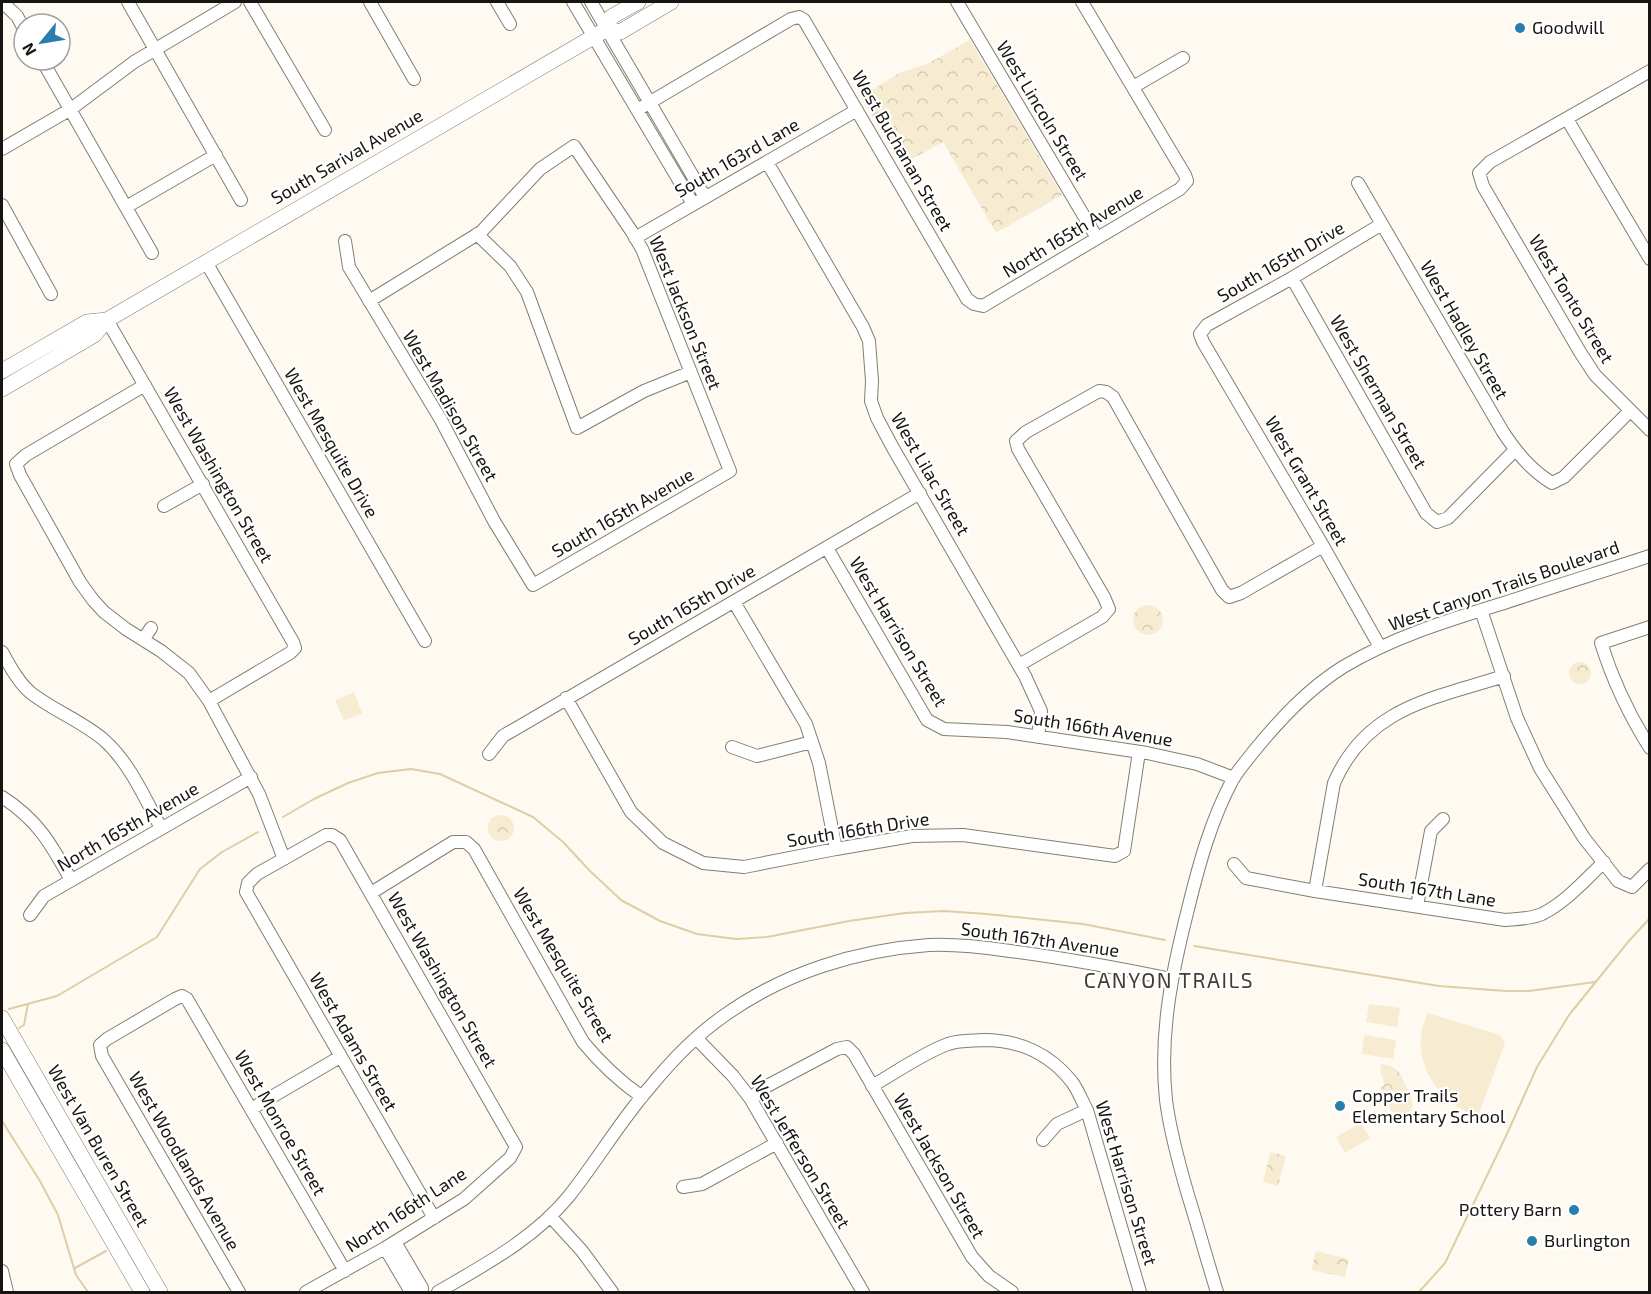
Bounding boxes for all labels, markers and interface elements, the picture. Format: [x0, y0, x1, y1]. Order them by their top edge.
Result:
north arrow [12, 12, 72, 72]
place label: Goodwill [1532, 16, 1605, 38]
marker: Goodwill [1513, 21, 1527, 35]
street label: West Lincoln Street [992, 37, 1093, 185]
text: N [17, 40, 40, 60]
street label: West Buchanan Street [848, 66, 958, 235]
street label: South Sarival Avenue [267, 104, 426, 209]
street label: South 163rd Lane [670, 113, 803, 202]
street label: North 165th Avenue [998, 181, 1147, 282]
street label: South 165th Drive [1213, 216, 1348, 306]
street label: West Tonto Street [1525, 230, 1619, 367]
street label: West Jackson Street [645, 233, 727, 393]
street label: West Hadley Street [1416, 256, 1514, 403]
street label: West Sherman Street [1326, 311, 1432, 472]
street label: West Madison Street [399, 326, 503, 485]
street label: West Mesquite Drive [280, 364, 384, 521]
street label: West Washington Street [160, 383, 278, 566]
street label: West Lilac Street [887, 408, 975, 539]
street label: West Grant Street [1261, 412, 1353, 549]
street label: South 165th Avenue [548, 463, 697, 562]
street label: West Canyon Trails Boulevard [1385, 535, 1622, 635]
street label: West Harrison Street [845, 552, 952, 711]
street label: South 165th Drive [624, 559, 759, 649]
street label: South 166th Avenue [1012, 704, 1174, 750]
street label: North 165th Avenue [53, 777, 202, 876]
street label: South 166th Drive [785, 807, 931, 851]
street label: South 167th Lane [1357, 867, 1498, 911]
street label: West Mesquite Street [509, 883, 619, 1046]
street label: West Washington Street [384, 888, 502, 1071]
street label: South 167th Avenue [959, 917, 1121, 961]
district label: CANYON TRAILS [1084, 967, 1254, 992]
street label: West Adams Street [305, 968, 403, 1115]
street label: West Monroe Street [230, 1046, 331, 1199]
street label: West Van Buren Street [43, 1061, 154, 1231]
street label: West Woodlands Avenue [125, 1067, 245, 1254]
street label: West Jefferson Street [746, 1071, 855, 1232]
place label: Copper Trails Elementary School [1352, 1084, 1506, 1127]
street label: West Jackson Street [889, 1089, 990, 1242]
street label: West Harrison Street [1091, 1098, 1163, 1268]
marker: Copper Trails Elementary School [1333, 1099, 1347, 1113]
street label: North 166th Lane [341, 1162, 470, 1256]
place label: Pottery Barn [1459, 1198, 1562, 1220]
marker: Pottery Barn [1567, 1203, 1581, 1217]
place label: Burlington [1544, 1229, 1631, 1251]
marker: Burlington [1525, 1234, 1539, 1248]

